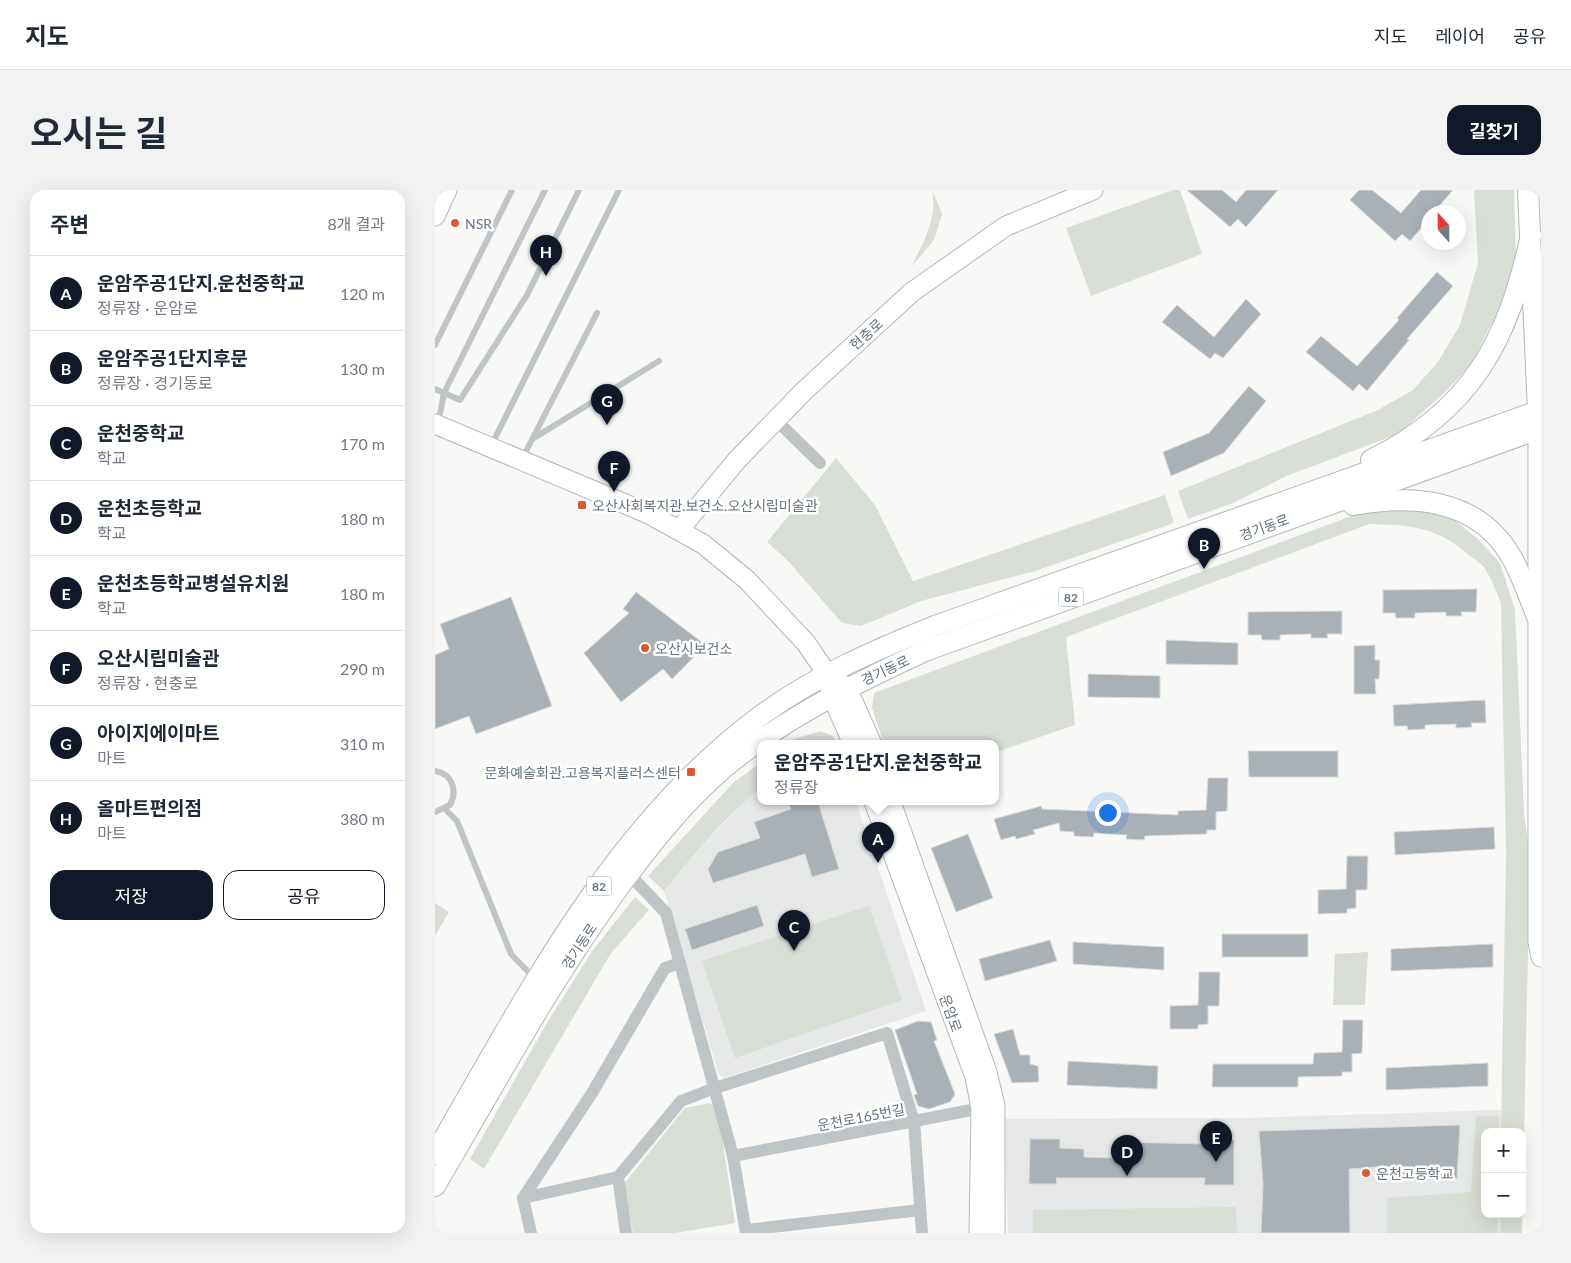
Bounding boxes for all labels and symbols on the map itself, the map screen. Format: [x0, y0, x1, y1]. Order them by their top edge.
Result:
north arrow [1421, 205, 1466, 250]
place label: NSR [465, 215, 492, 232]
marker: NSR [449, 217, 461, 229]
pin: H [530, 235, 562, 276]
street label: 현충로 [846, 315, 886, 353]
pin: G [591, 384, 623, 425]
pin: F [598, 451, 630, 492]
place label: 오산사회복지관.보건소.오산시립미술관 [592, 497, 818, 514]
marker: 오산사회복지관.보건소.오산시립미술관 [576, 499, 588, 511]
street label: 경기동로 [1237, 510, 1291, 544]
pin: B [1188, 528, 1220, 569]
road number: 82 [1059, 588, 1083, 607]
place label: 오산시보건소 [655, 640, 732, 657]
marker: 오산시보건소 [639, 642, 651, 654]
street label: 경기동로 [858, 651, 912, 689]
place label: 문화예술회관.고용복지플러스센터 [484, 764, 681, 781]
marker: 문화예술회관.고용복지플러스센터 [685, 766, 697, 778]
your location [1095, 800, 1121, 826]
pin: A [862, 822, 894, 863]
road number: 82 [587, 876, 611, 896]
pin: C [778, 910, 810, 951]
street label: 경기동로 [558, 920, 600, 972]
street label: 운암로 [936, 992, 966, 1034]
street label: 운천로165번길 [816, 1100, 906, 1134]
pin: E [1200, 1121, 1232, 1162]
pin: D [1111, 1135, 1143, 1176]
place label: 운천고등학교 [1376, 1165, 1453, 1182]
marker: 운천고등학교 [1360, 1167, 1372, 1179]

